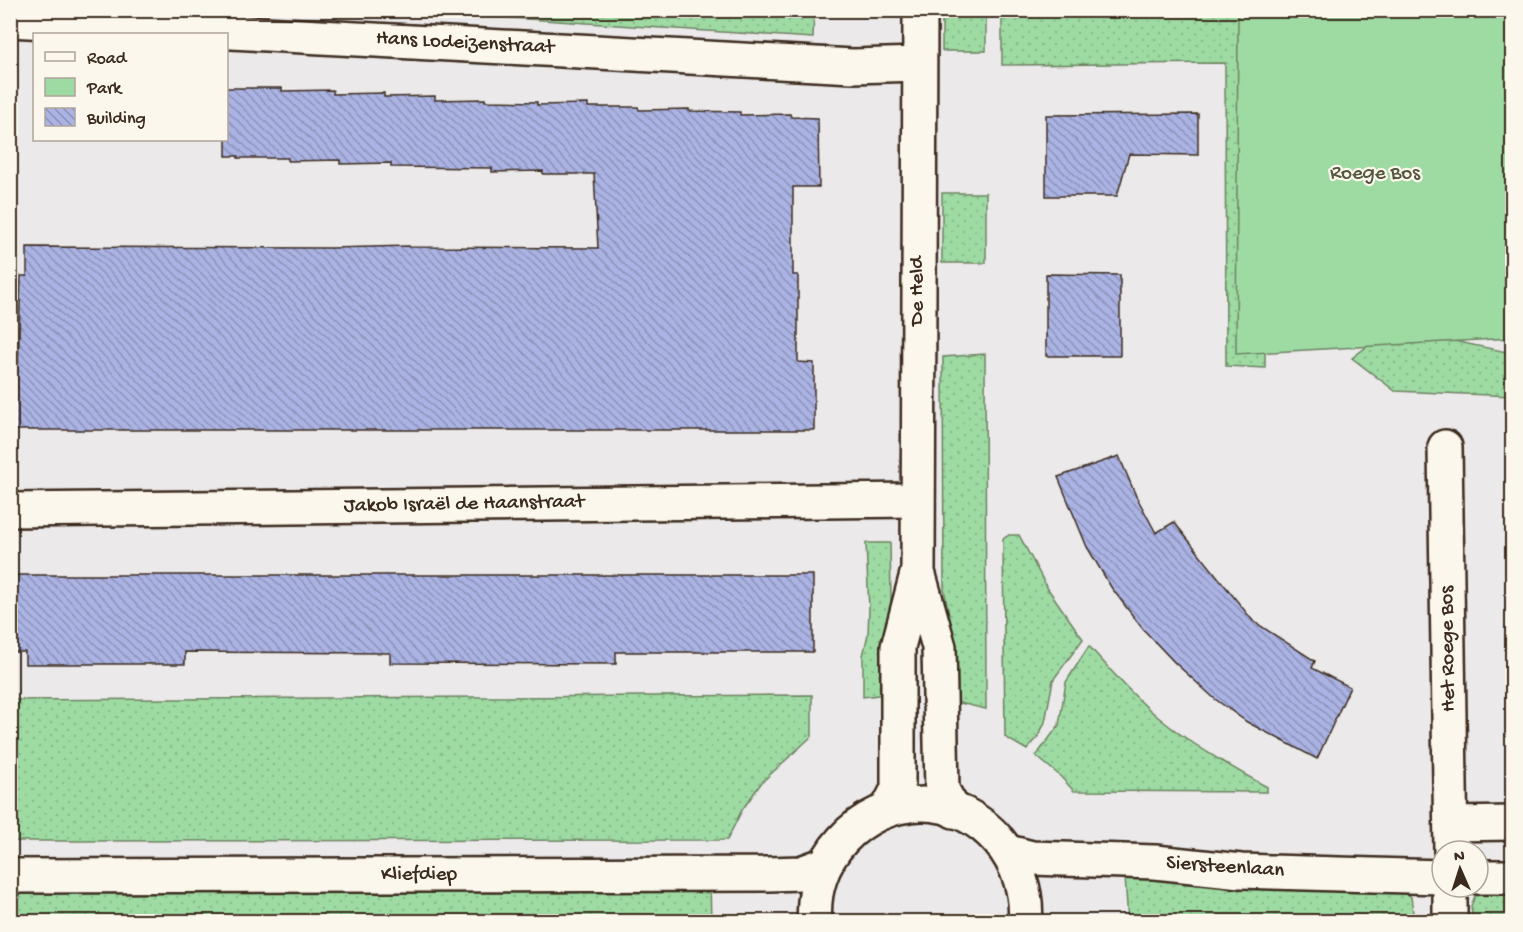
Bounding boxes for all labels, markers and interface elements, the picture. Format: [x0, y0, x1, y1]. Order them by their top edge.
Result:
street label: Hans Lodeizenstraat [375, 27, 557, 61]
legend [33, 33, 228, 141]
text: Road [87, 49, 128, 70]
text: Park [86, 79, 123, 100]
text: Building [86, 109, 146, 130]
park label: Roege Bos [1330, 162, 1421, 187]
street label: De Held [906, 255, 931, 328]
street label: Jakob Israël de Haanstraat [344, 490, 587, 520]
street label: Het Roege Bos [1435, 584, 1463, 712]
north arrow [1430, 839, 1490, 899]
text: N [1454, 848, 1466, 867]
street label: Siersteenlaan [1165, 851, 1285, 885]
street label: Kliefdiep [381, 863, 458, 888]

